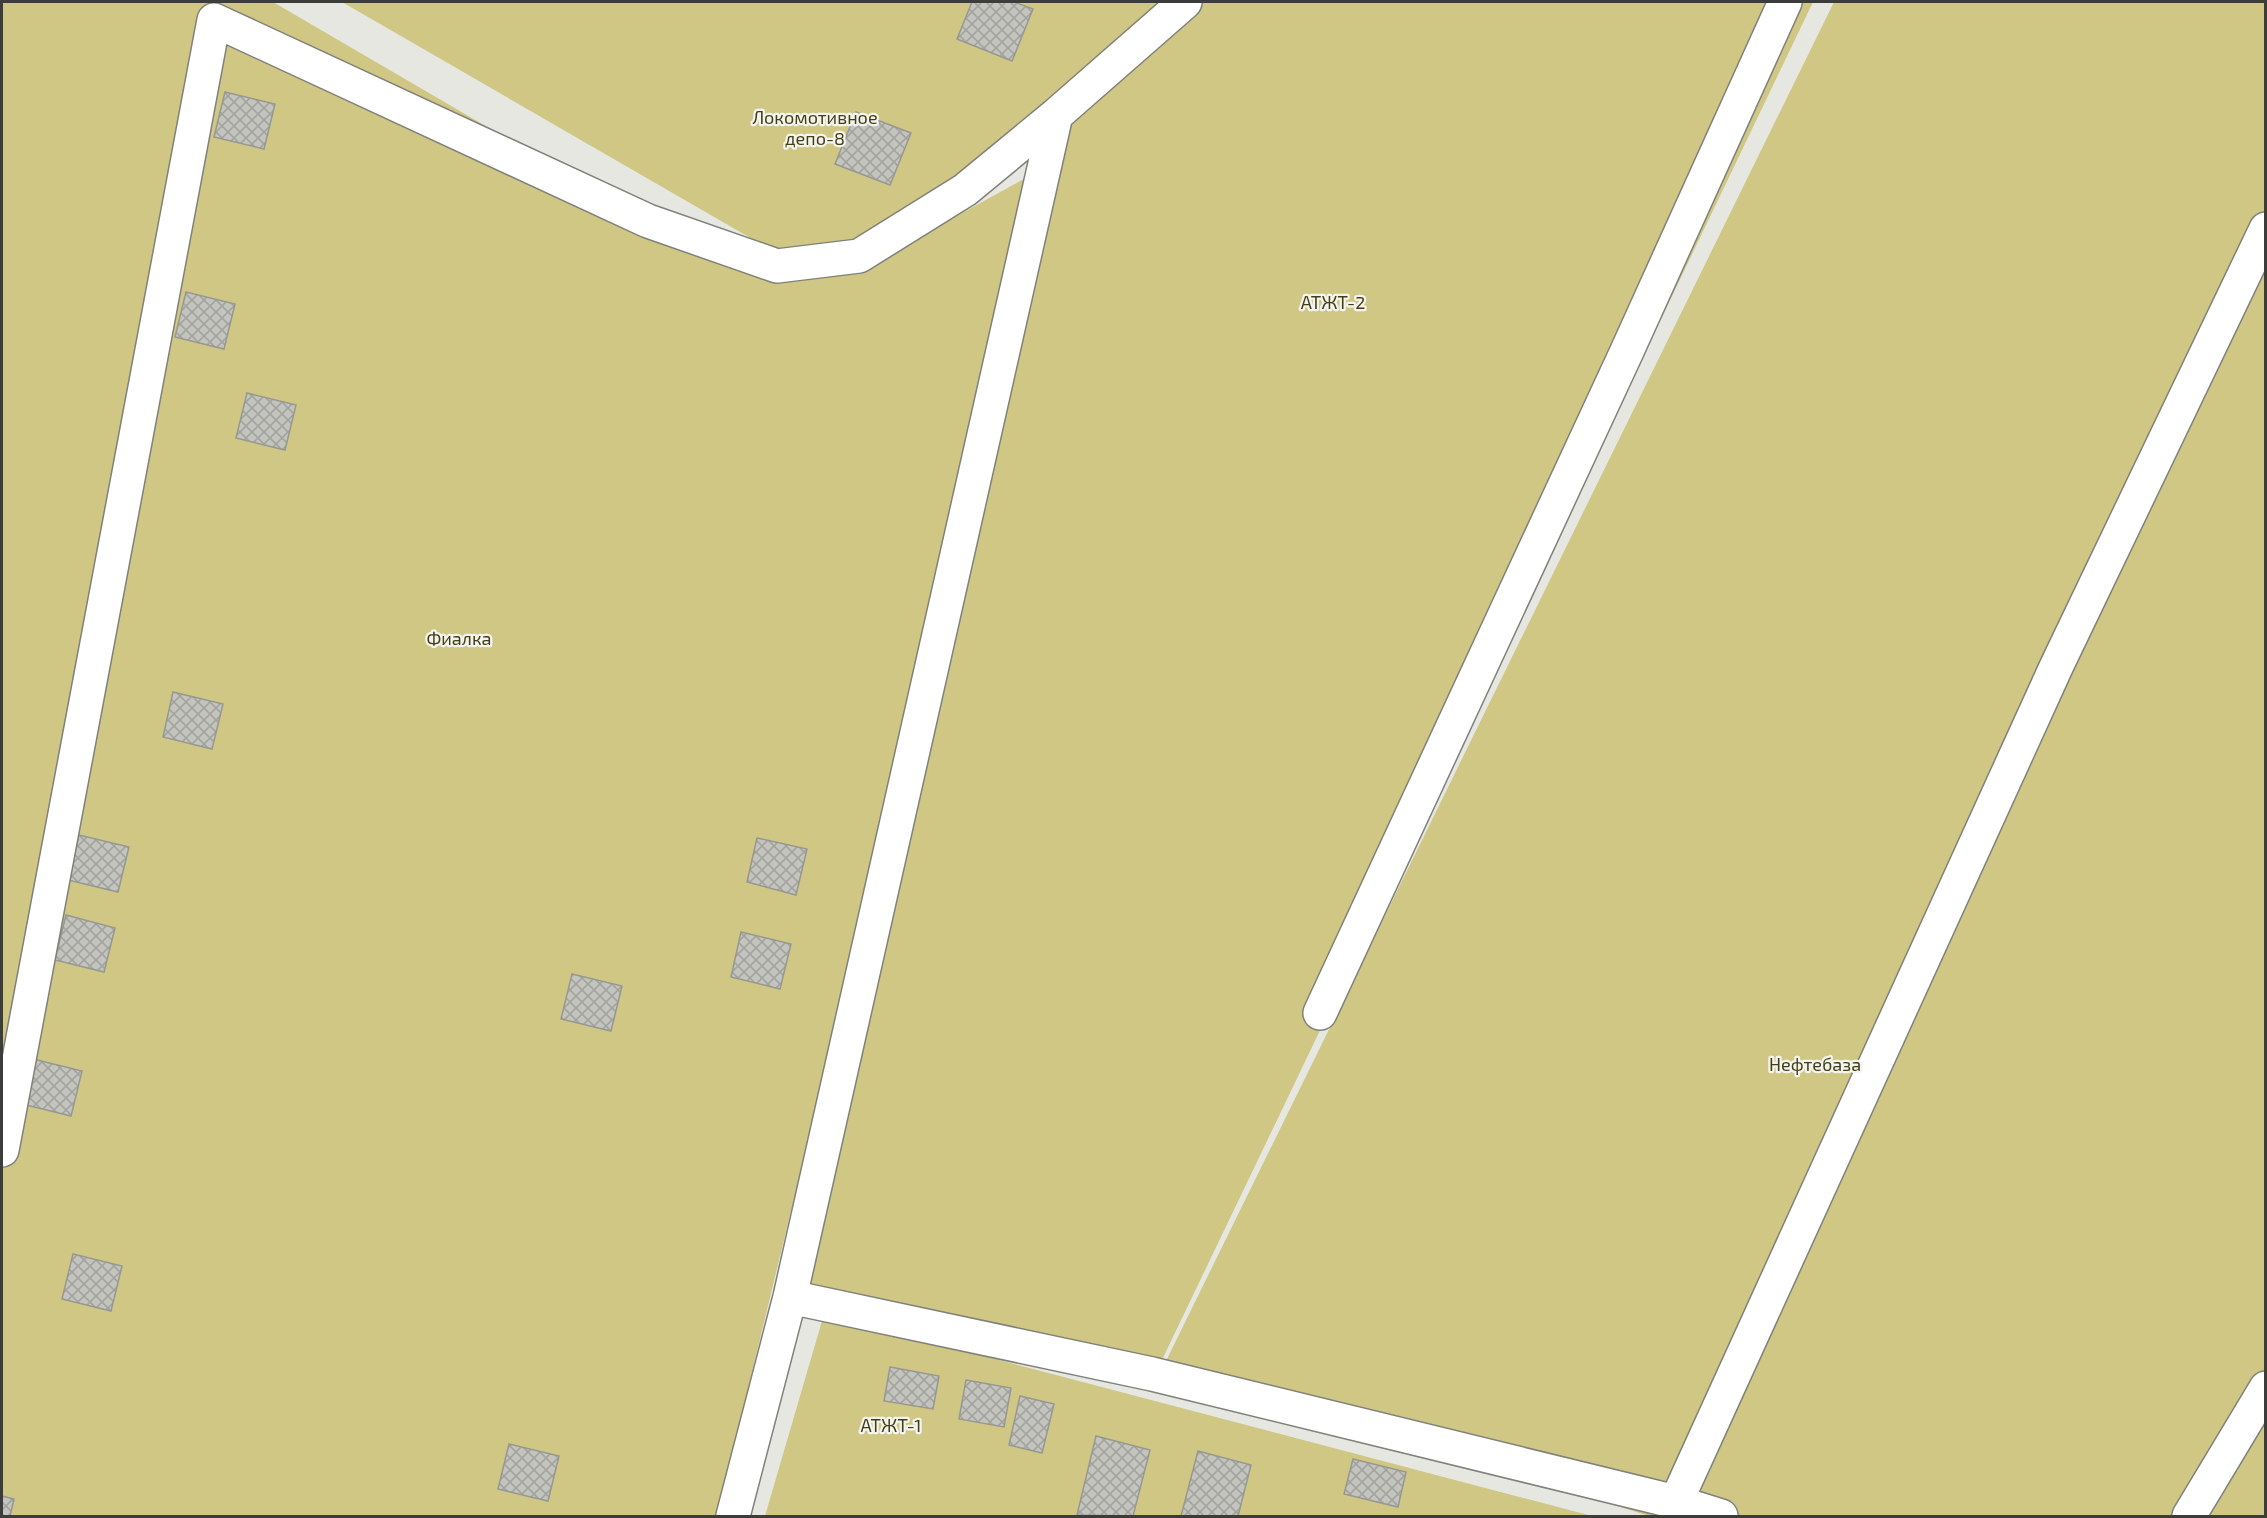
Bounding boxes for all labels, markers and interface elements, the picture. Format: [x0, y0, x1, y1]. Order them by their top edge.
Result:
park label: Локомотивное депо-8 [752, 106, 878, 149]
park label: АТЖТ-2 [1301, 291, 1365, 313]
park label: Фиалка [427, 627, 492, 649]
park label: Нефтебаза [1769, 1053, 1861, 1075]
park label: АТЖТ-1 [860, 1414, 922, 1436]

